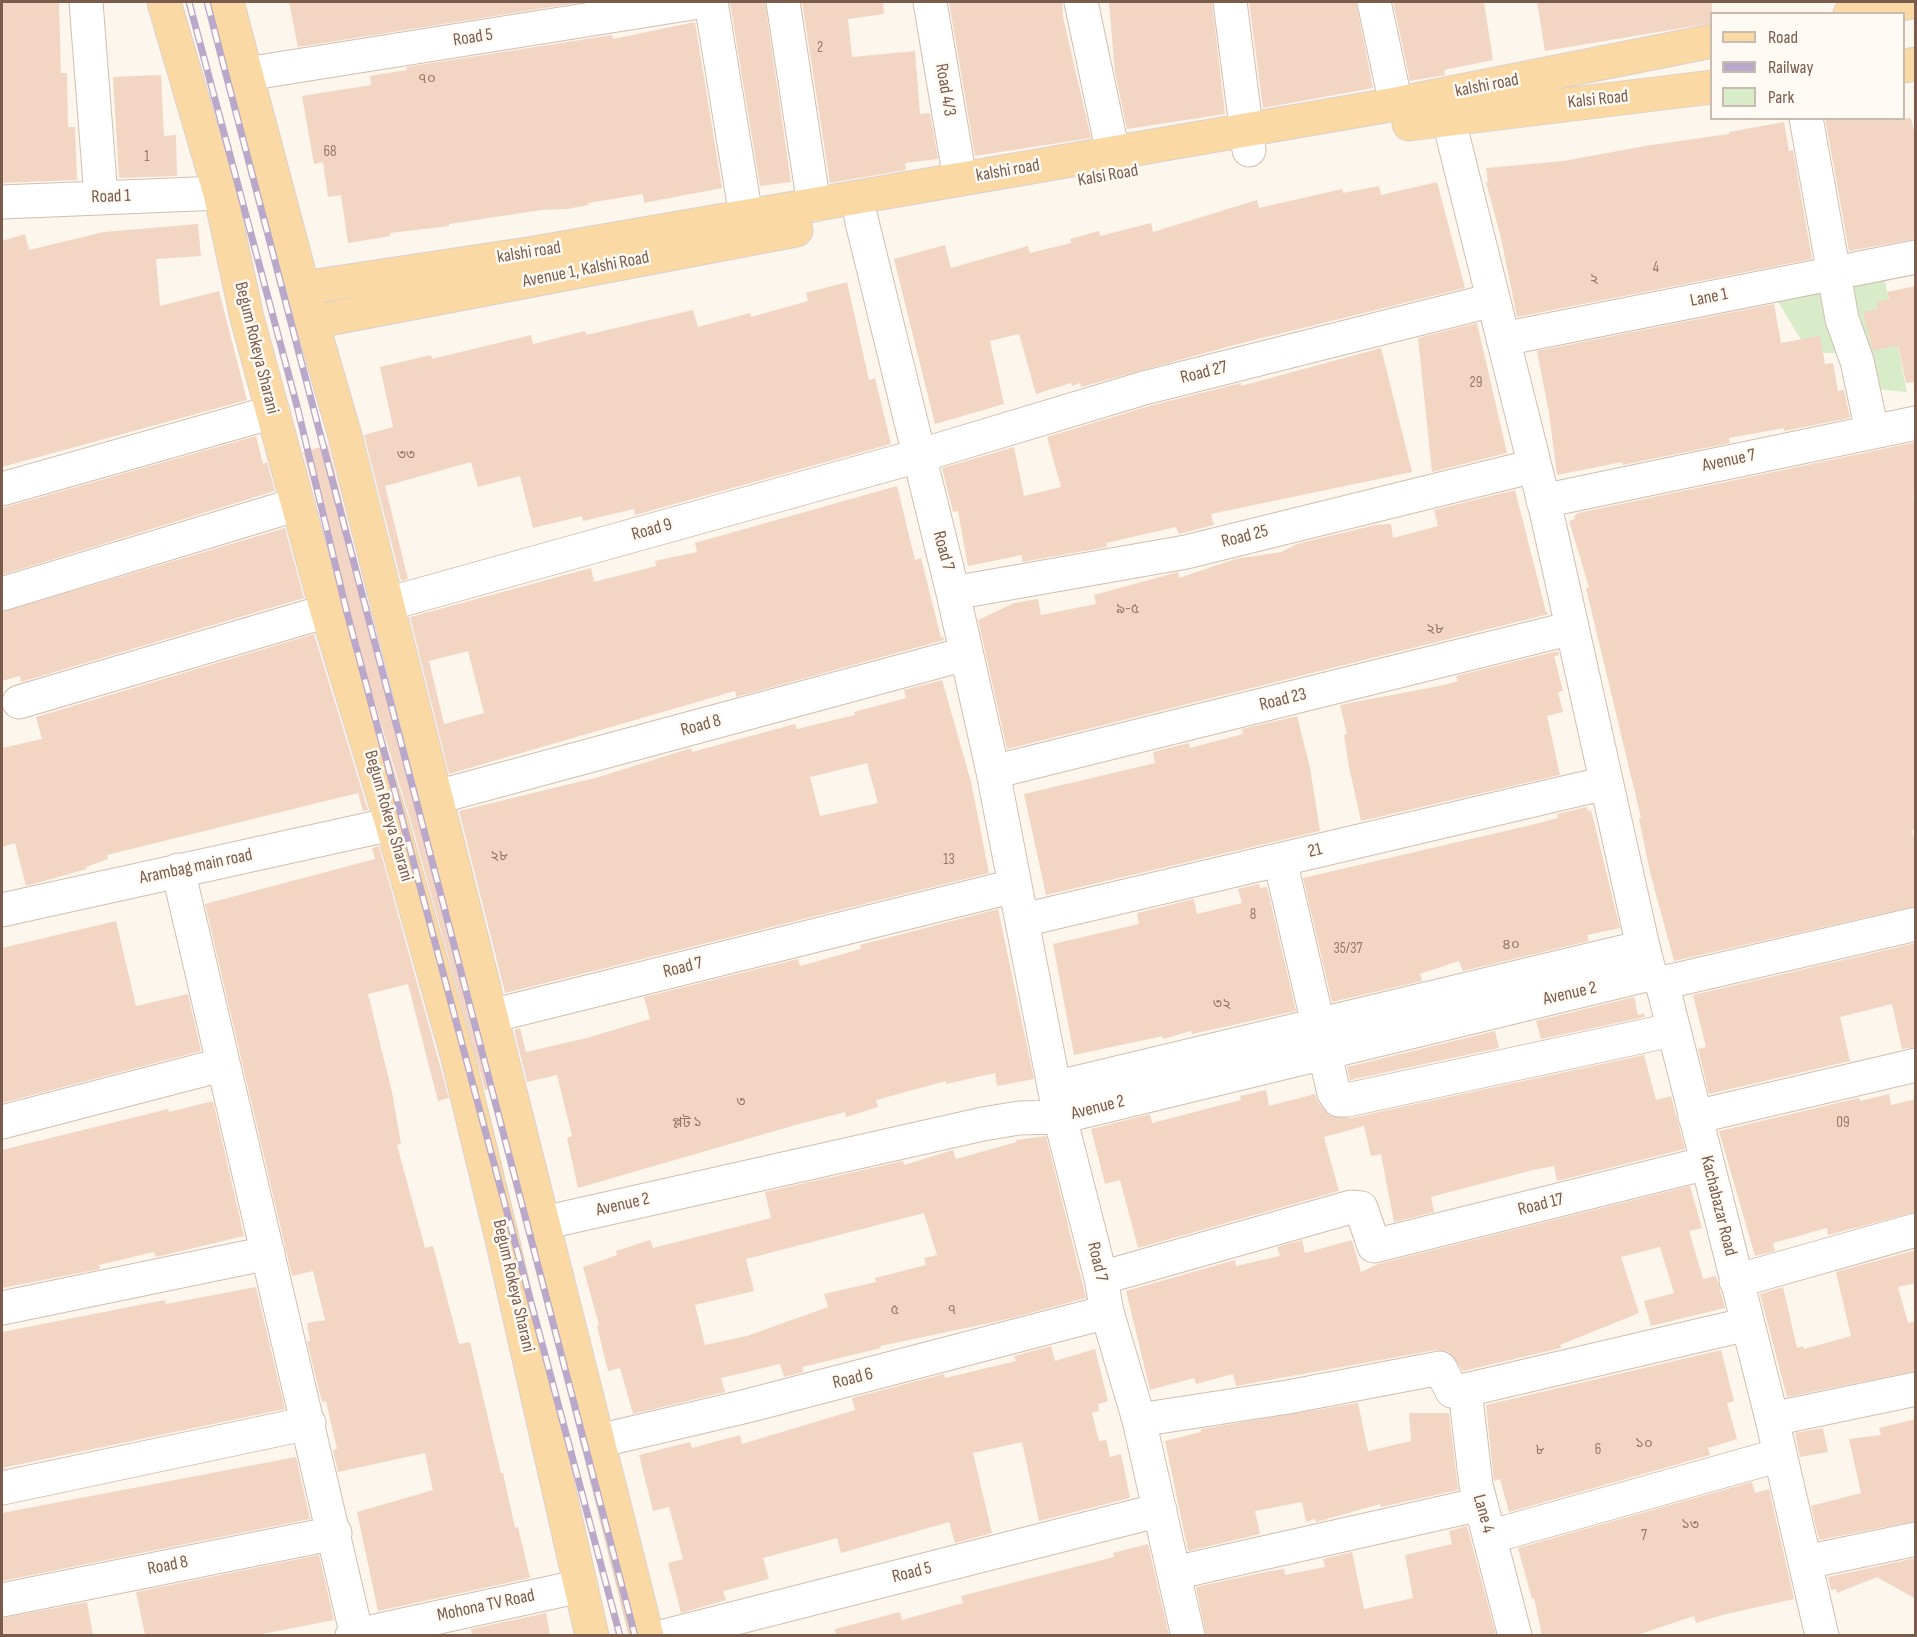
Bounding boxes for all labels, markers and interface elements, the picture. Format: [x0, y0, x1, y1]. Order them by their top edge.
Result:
legend [1710, 12, 1905, 120]
street label: Road 5 [452, 24, 494, 52]
text: Road [1768, 27, 1798, 48]
house number: 2 [817, 39, 823, 57]
text: Railway [1768, 57, 1813, 78]
street label: Road 4/3 [930, 62, 960, 118]
street label: kalshi road [1453, 69, 1521, 103]
house number: ৭০ [418, 70, 436, 88]
street label: Kalsi Road [1567, 86, 1629, 114]
text: Park [1768, 87, 1794, 108]
house number: 68 [323, 143, 337, 161]
house number: 1 [144, 148, 150, 166]
street label: kalshi road [974, 155, 1042, 187]
street label: Kalsi Road [1076, 160, 1140, 192]
street label: Road 1 [91, 186, 131, 208]
street label: kalshi road [496, 237, 562, 269]
street label: Avenue 1, Kalshi Road [521, 247, 651, 293]
house number: 4 [1653, 259, 1659, 277]
house number: ২ [1590, 270, 1598, 288]
street label: Begum Rokeya Sharani [229, 280, 283, 416]
street label: Lane 1 [1688, 284, 1730, 312]
street label: Road 27 [1178, 357, 1230, 389]
house number: 29 [1470, 374, 1482, 392]
street label: Avenue 7 [1700, 445, 1758, 477]
house number: ৩৩ [397, 446, 415, 464]
street label: Road 9 [629, 514, 675, 546]
street label: Road 25 [1219, 521, 1271, 553]
street label: Road 7 [927, 529, 959, 573]
house number: ৯-৫ [1116, 600, 1140, 618]
house number: ২৮ [1426, 620, 1444, 638]
street label: Road 23 [1257, 684, 1309, 716]
street label: Road 8 [679, 710, 723, 742]
street label: Begum Rokeya Sharani [359, 748, 417, 884]
street label: 21 [1306, 839, 1324, 863]
street label: Arambag main road [138, 844, 254, 890]
house number: ২৮ [490, 847, 508, 865]
house number: 13 [943, 851, 955, 869]
house number: 8 [1250, 906, 1256, 924]
house number: ৪০ [1502, 936, 1520, 954]
house number: 35/37 [1334, 940, 1362, 958]
street label: Road 7 [661, 953, 705, 983]
street label: Avenue 2 [1541, 977, 1599, 1011]
house number: ৩২ [1213, 995, 1231, 1013]
street label: Avenue 2 [1069, 1091, 1127, 1125]
house number: ৩ [737, 1093, 745, 1111]
house number: প্লট ১ [672, 1114, 702, 1132]
house number: 09 [1836, 1114, 1850, 1132]
street label: Kachabazar Road [1695, 1154, 1741, 1258]
street label: Avenue 2 [594, 1188, 652, 1222]
street label: Road 17 [1516, 1189, 1566, 1221]
street label: Begum Rokeya Sharani [487, 1218, 539, 1354]
street label: Road 7 [1082, 1240, 1112, 1284]
house number: ৫ [891, 1301, 899, 1319]
house number: ৭ [948, 1301, 956, 1319]
street label: Road 6 [831, 1364, 875, 1394]
house number: ১০ [1635, 1435, 1653, 1453]
house number: ৮ [1536, 1441, 1544, 1459]
house number: 6 [1595, 1441, 1601, 1459]
street label: Lane 4 [1468, 1492, 1498, 1536]
house number: ১৩ [1681, 1516, 1699, 1534]
house number: 7 [1641, 1527, 1647, 1545]
street label: Road 8 [146, 1552, 190, 1580]
street label: Road 5 [890, 1558, 934, 1588]
street label: Mohona TV Road [435, 1585, 537, 1627]

